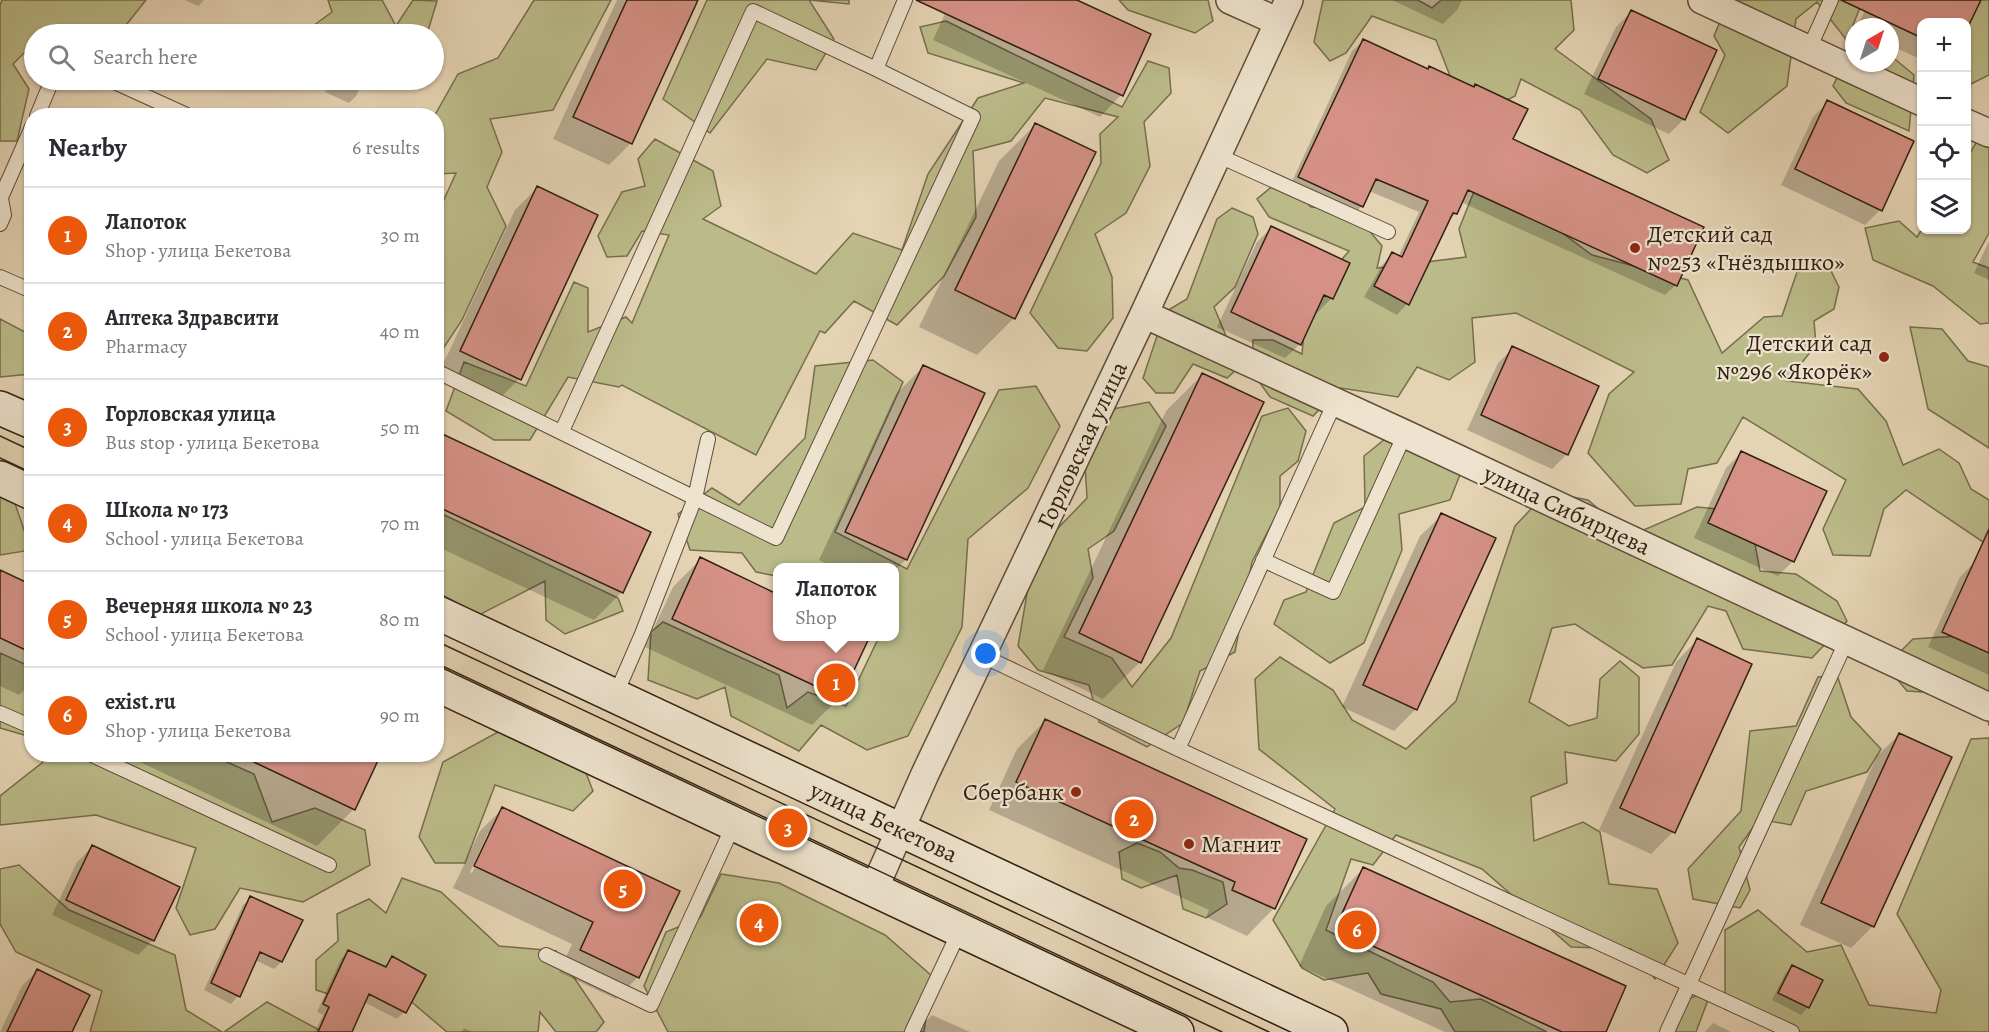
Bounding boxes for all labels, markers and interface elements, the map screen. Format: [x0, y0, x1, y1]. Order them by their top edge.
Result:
north arrow [1845, 18, 1899, 72]
map controls [1917, 18, 1971, 234]
button: + [1917, 18, 1971, 72]
search box [24, 24, 444, 90]
icon: search [45, 41, 78, 74]
text: Search here [93, 42, 198, 72]
button: − [1917, 72, 1971, 126]
button: locate [1917, 126, 1971, 180]
text: Nearby [48, 130, 127, 165]
text: 6 results [352, 134, 420, 161]
button: layers [1917, 180, 1971, 234]
text: Лапоток [105, 207, 187, 237]
place label: Детский сад №253 «Гнёздышко» [1647, 218, 1844, 278]
text: 1 [64, 222, 71, 249]
text: 30 m [380, 222, 420, 249]
text: Shop · улица Бекетова [105, 237, 291, 264]
marker: Детский сад №253 «Гнёздышко» [1628, 241, 1642, 255]
text: Аптека Здравсити [105, 303, 279, 333]
text: 2 [63, 318, 72, 345]
text: 40 m [380, 318, 420, 345]
place label: Детский сад №296 «Якорёк» [1716, 327, 1872, 387]
text: Pharmacy [105, 333, 187, 360]
marker: Детский сад №296 «Якорёк» [1877, 350, 1891, 364]
street label: Горловская улица [1029, 356, 1135, 534]
text: Горловская улица [105, 399, 276, 429]
text: 3 [63, 414, 72, 441]
text: 50 m [380, 414, 420, 441]
text: Bus stop · улица Бекетова [105, 429, 320, 456]
street label: улица Сибирцева [1477, 457, 1656, 563]
text: Школа № 173 [105, 495, 229, 525]
text: 4 [63, 510, 72, 537]
text: 70 m [380, 510, 420, 537]
text: School · улица Бекетова [105, 525, 304, 552]
popup [773, 563, 899, 641]
text: Лапоток [795, 574, 877, 604]
text: Вечерняя школа № 23 [105, 591, 313, 621]
text: Shop [795, 604, 837, 631]
text: 5 [63, 606, 72, 633]
text: 80 m [379, 606, 420, 633]
text: School · улица Бекетова [105, 621, 304, 648]
your location [971, 639, 1000, 668]
pin: 1 [816, 660, 856, 706]
text: exist.ru [105, 687, 176, 717]
text: 6 [63, 702, 72, 729]
text: 90 m [380, 702, 420, 729]
text: Shop · улица Бекетова [105, 717, 291, 744]
street label: улица Бекетова [804, 773, 963, 870]
place label: Сбербанк [963, 776, 1064, 808]
marker: Сбербанк [1069, 785, 1083, 799]
pin: 2 [1114, 796, 1154, 842]
pin: 3 [768, 806, 808, 850]
place label: Магнит [1201, 828, 1281, 860]
marker: Магнит [1182, 837, 1196, 851]
pin: 5 [604, 866, 642, 912]
pin: 4 [740, 900, 778, 946]
pin: 6 [1338, 908, 1376, 952]

